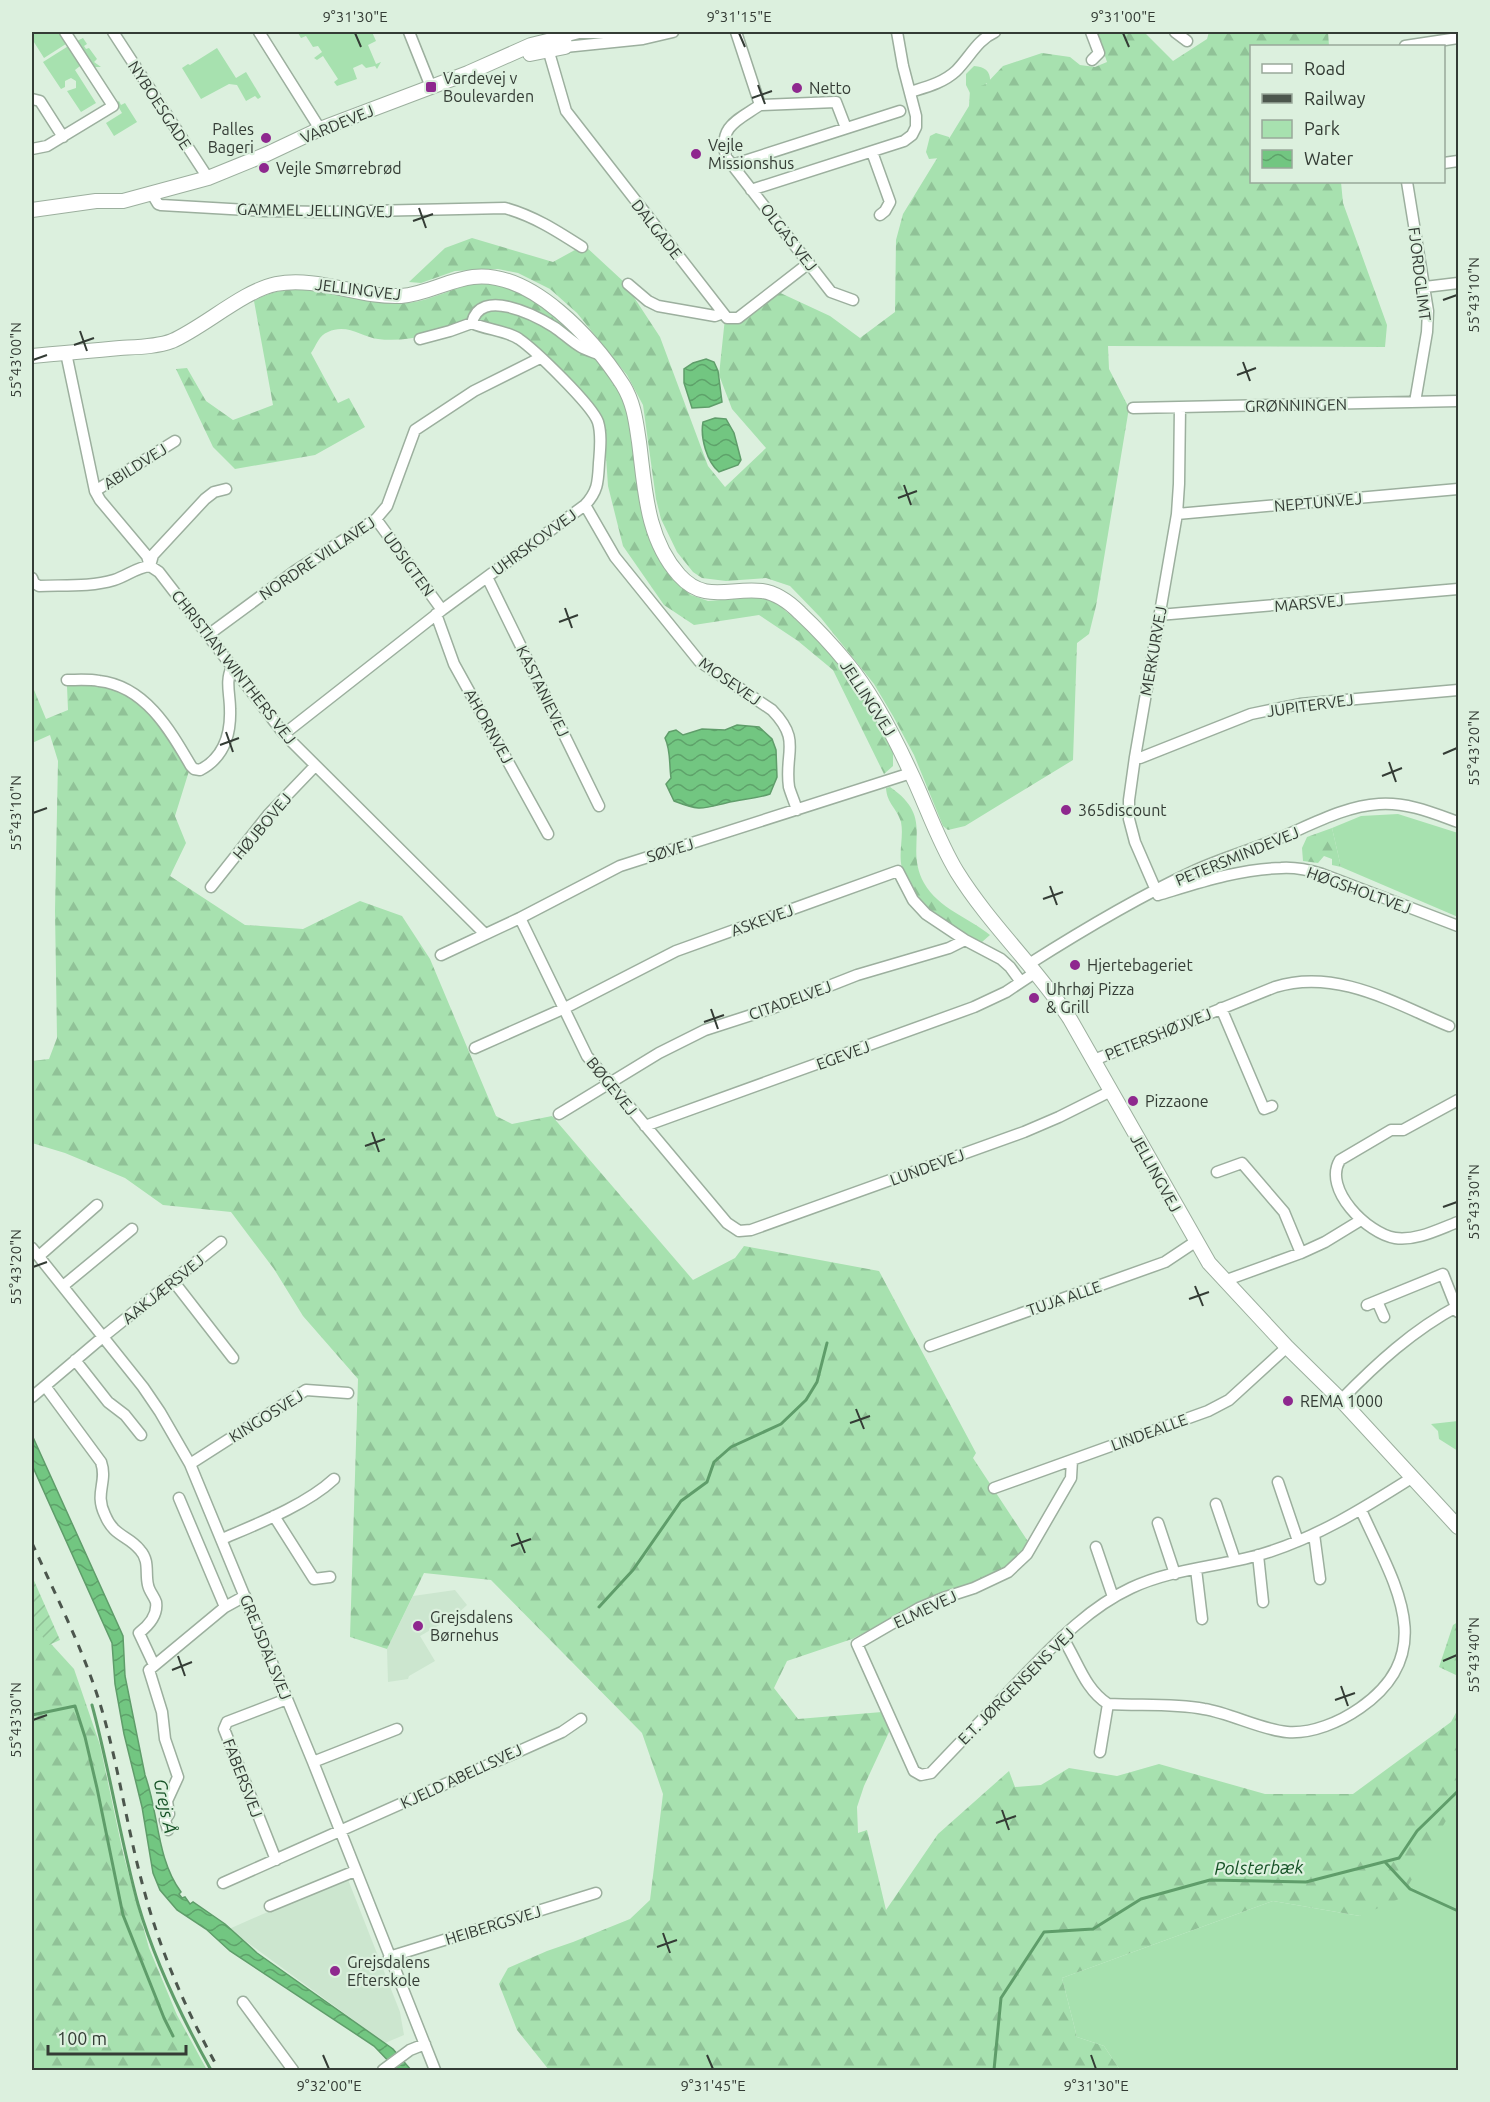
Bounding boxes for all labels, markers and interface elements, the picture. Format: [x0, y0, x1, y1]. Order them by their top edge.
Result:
text: 9°31'30"E [322, 8, 388, 25]
text: 9°31'15"E [706, 8, 772, 25]
text: 9°31'00"E [1090, 8, 1156, 25]
legend [1250, 45, 1445, 183]
street label: NYBOESGADE [125, 57, 195, 153]
text: Road [1304, 58, 1346, 78]
place label: Vardevej v Boulevarden [443, 69, 534, 105]
place label: Netto [809, 79, 851, 97]
marker: Vardevej v Boulevarden [424, 80, 438, 94]
marker: Netto [790, 81, 804, 95]
text: Railway [1304, 88, 1366, 108]
street label: VARDEVEJ [298, 101, 376, 147]
text: Park [1304, 118, 1340, 138]
place label: Palles Bageri [208, 120, 254, 156]
marker: Palles Bageri [259, 131, 273, 145]
place label: Vejle Missionshus [708, 136, 794, 172]
marker: Vejle Missionshus [689, 147, 703, 161]
text: Water [1304, 148, 1354, 168]
place label: Vejle Smørrebrød [276, 159, 402, 177]
marker: Vejle Smørrebrød [257, 161, 271, 175]
street label: DALGADE [628, 196, 686, 262]
street label: GAMMEL JELLINGVEJ [237, 200, 393, 220]
street label: OLGAS VEJ [757, 200, 821, 274]
street label: FJORDGLIMT [1405, 226, 1435, 322]
text: 55°43'10"N [1465, 257, 1482, 333]
street label: JELLINGVEJ [314, 275, 402, 303]
text: 55°43'00"N [7, 322, 24, 398]
street label: GRØNNINGEN [1245, 395, 1347, 415]
street label: ABILDVEJ [100, 439, 170, 493]
street label: NEPTUNVEJ [1273, 489, 1363, 515]
street label: UHRSKOVVEJ [488, 505, 580, 579]
street label: NORDRE VILLAVEJ [256, 513, 378, 603]
street label: UDSIGTEN [380, 529, 438, 599]
street label: CHRISTIAN WINTHERS VEJ [168, 586, 300, 748]
street label: MARSVEJ [1273, 591, 1345, 615]
street label: MERKURVEJ [1136, 605, 1170, 697]
street label: KASTANIEVEJ [513, 642, 573, 740]
street label: MOSEVEJ [696, 653, 764, 709]
street label: JELLINGVEJ [837, 657, 899, 739]
street label: AHORNVEJ [461, 685, 517, 767]
street label: JUPITERVEJ [1265, 690, 1355, 720]
text: 55°43'20"N [1465, 710, 1482, 786]
text: 55°43'10"N [7, 775, 24, 851]
street label: HØJBOVEJ [229, 789, 295, 863]
place label: 365discount [1078, 801, 1167, 819]
marker: 365discount [1059, 803, 1073, 817]
street label: PETERSMINDEVEJ [1173, 823, 1301, 889]
street label: SØVEJ [644, 834, 696, 866]
street label: HØGSHOLTVEJ [1305, 863, 1413, 917]
street label: ASKEVEJ [728, 900, 796, 940]
place label: Hjertebageriet [1087, 956, 1193, 974]
marker: Hjertebageriet [1068, 958, 1082, 972]
street label: CITADELVEJ [746, 977, 834, 1023]
place label: Uhrhøj Pizza & Grill [1046, 980, 1135, 1016]
marker: Uhrhøj Pizza & Grill [1027, 991, 1041, 1005]
street label: PETERSHØJVEJ [1102, 1004, 1214, 1064]
street label: EGEVEJ [814, 1037, 872, 1073]
street label: BØGEVEJ [583, 1053, 641, 1119]
place label: Pizzaone [1145, 1092, 1209, 1110]
marker: Pizzaone [1126, 1094, 1140, 1108]
street label: JELLINGVEJ [1127, 1131, 1185, 1215]
street label: LUNDEVEJ [887, 1145, 967, 1189]
text: 55°43'30"N [1465, 1164, 1482, 1240]
text: 55°43'20"N [7, 1229, 24, 1305]
street label: AAKJÆRSVEJ [119, 1251, 207, 1327]
street label: TUJA ALLE [1024, 1277, 1104, 1319]
street label: KINGOSVEJ [226, 1386, 306, 1446]
place label: REMA 1000 [1300, 1392, 1383, 1410]
marker: REMA 1000 [1281, 1394, 1295, 1408]
street label: LINDEALLE [1108, 1410, 1190, 1454]
street label: ELMEVEJ [891, 1587, 959, 1631]
street label: GREJSDALSVEJ [237, 1592, 295, 1702]
place label: Grejsdalens Børnehus [430, 1608, 513, 1644]
text: 55°43'40"N [1465, 1617, 1482, 1693]
marker: Grejsdalens Børnehus [411, 1619, 425, 1633]
street label: E.T. JØRGENSENS VEJ [954, 1624, 1078, 1748]
text: 55°43'30"N [7, 1682, 24, 1758]
street label: FABERSVEJ [220, 1736, 266, 1820]
street label: KJELD ABELLSVEJ [397, 1740, 525, 1812]
water label: Grejs Å [150, 1777, 182, 1835]
water label: Polsterbæk [1214, 1856, 1305, 1878]
street label: HEIBERGSVEJ [443, 1902, 543, 1948]
place label: Grejsdalens Efterskole [347, 1953, 430, 1989]
marker: Grejsdalens Efterskole [328, 1964, 342, 1978]
scale bar [48, 2018, 186, 2056]
text: 100 m [57, 2028, 107, 2048]
text: 9°32'00"E [296, 2077, 362, 2094]
text: 9°31'45"E [680, 2077, 746, 2094]
text: 9°31'30"E [1063, 2077, 1129, 2094]

